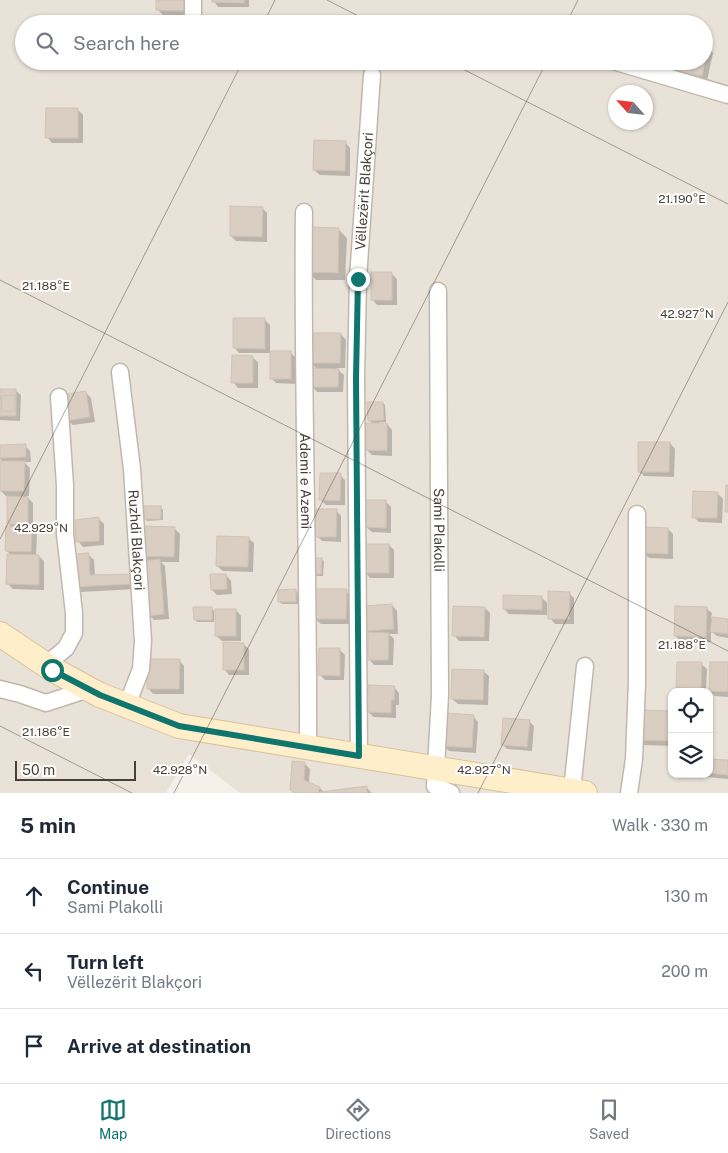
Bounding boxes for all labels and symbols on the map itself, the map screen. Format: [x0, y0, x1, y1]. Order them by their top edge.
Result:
north arrow [608, 85, 653, 130]
street label: Vëllezërit Blakçori [352, 132, 376, 251]
text: 21.190°E [658, 192, 706, 206]
route end [347, 268, 370, 291]
text: 21.188°E [22, 279, 70, 293]
text: 42.927°N [660, 307, 714, 321]
street label: Ademi e Azemi [297, 433, 314, 529]
street label: Sami Plakolli [431, 488, 447, 572]
street label: Ruzhdi Blakçori [125, 489, 148, 591]
text: 42.929°N [14, 521, 68, 535]
text: 21.188°E [658, 638, 706, 652]
route start [41, 659, 64, 682]
text: 21.186°E [22, 725, 70, 739]
scale bar [15, 758, 136, 781]
text: 42.928°N [153, 763, 207, 777]
text: 42.927°N [457, 763, 511, 777]

